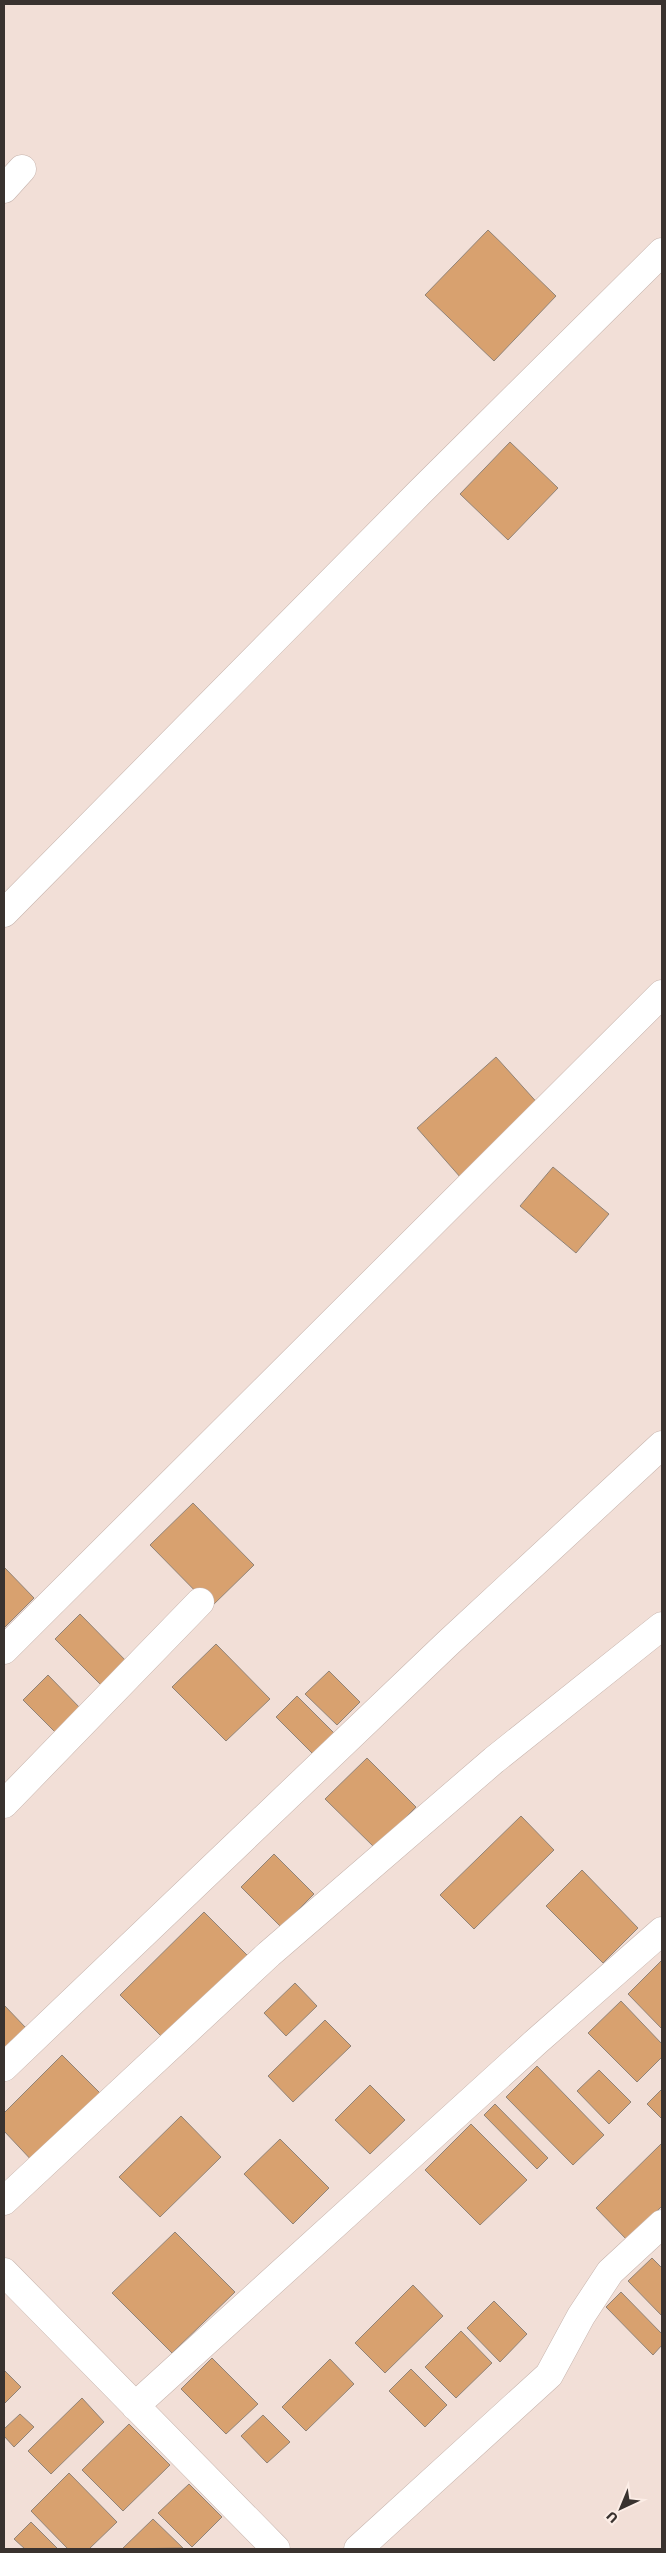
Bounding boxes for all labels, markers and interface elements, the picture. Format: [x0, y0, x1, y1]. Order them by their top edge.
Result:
north arrow [596, 2483, 646, 2533]
text: U [603, 2508, 621, 2527]

